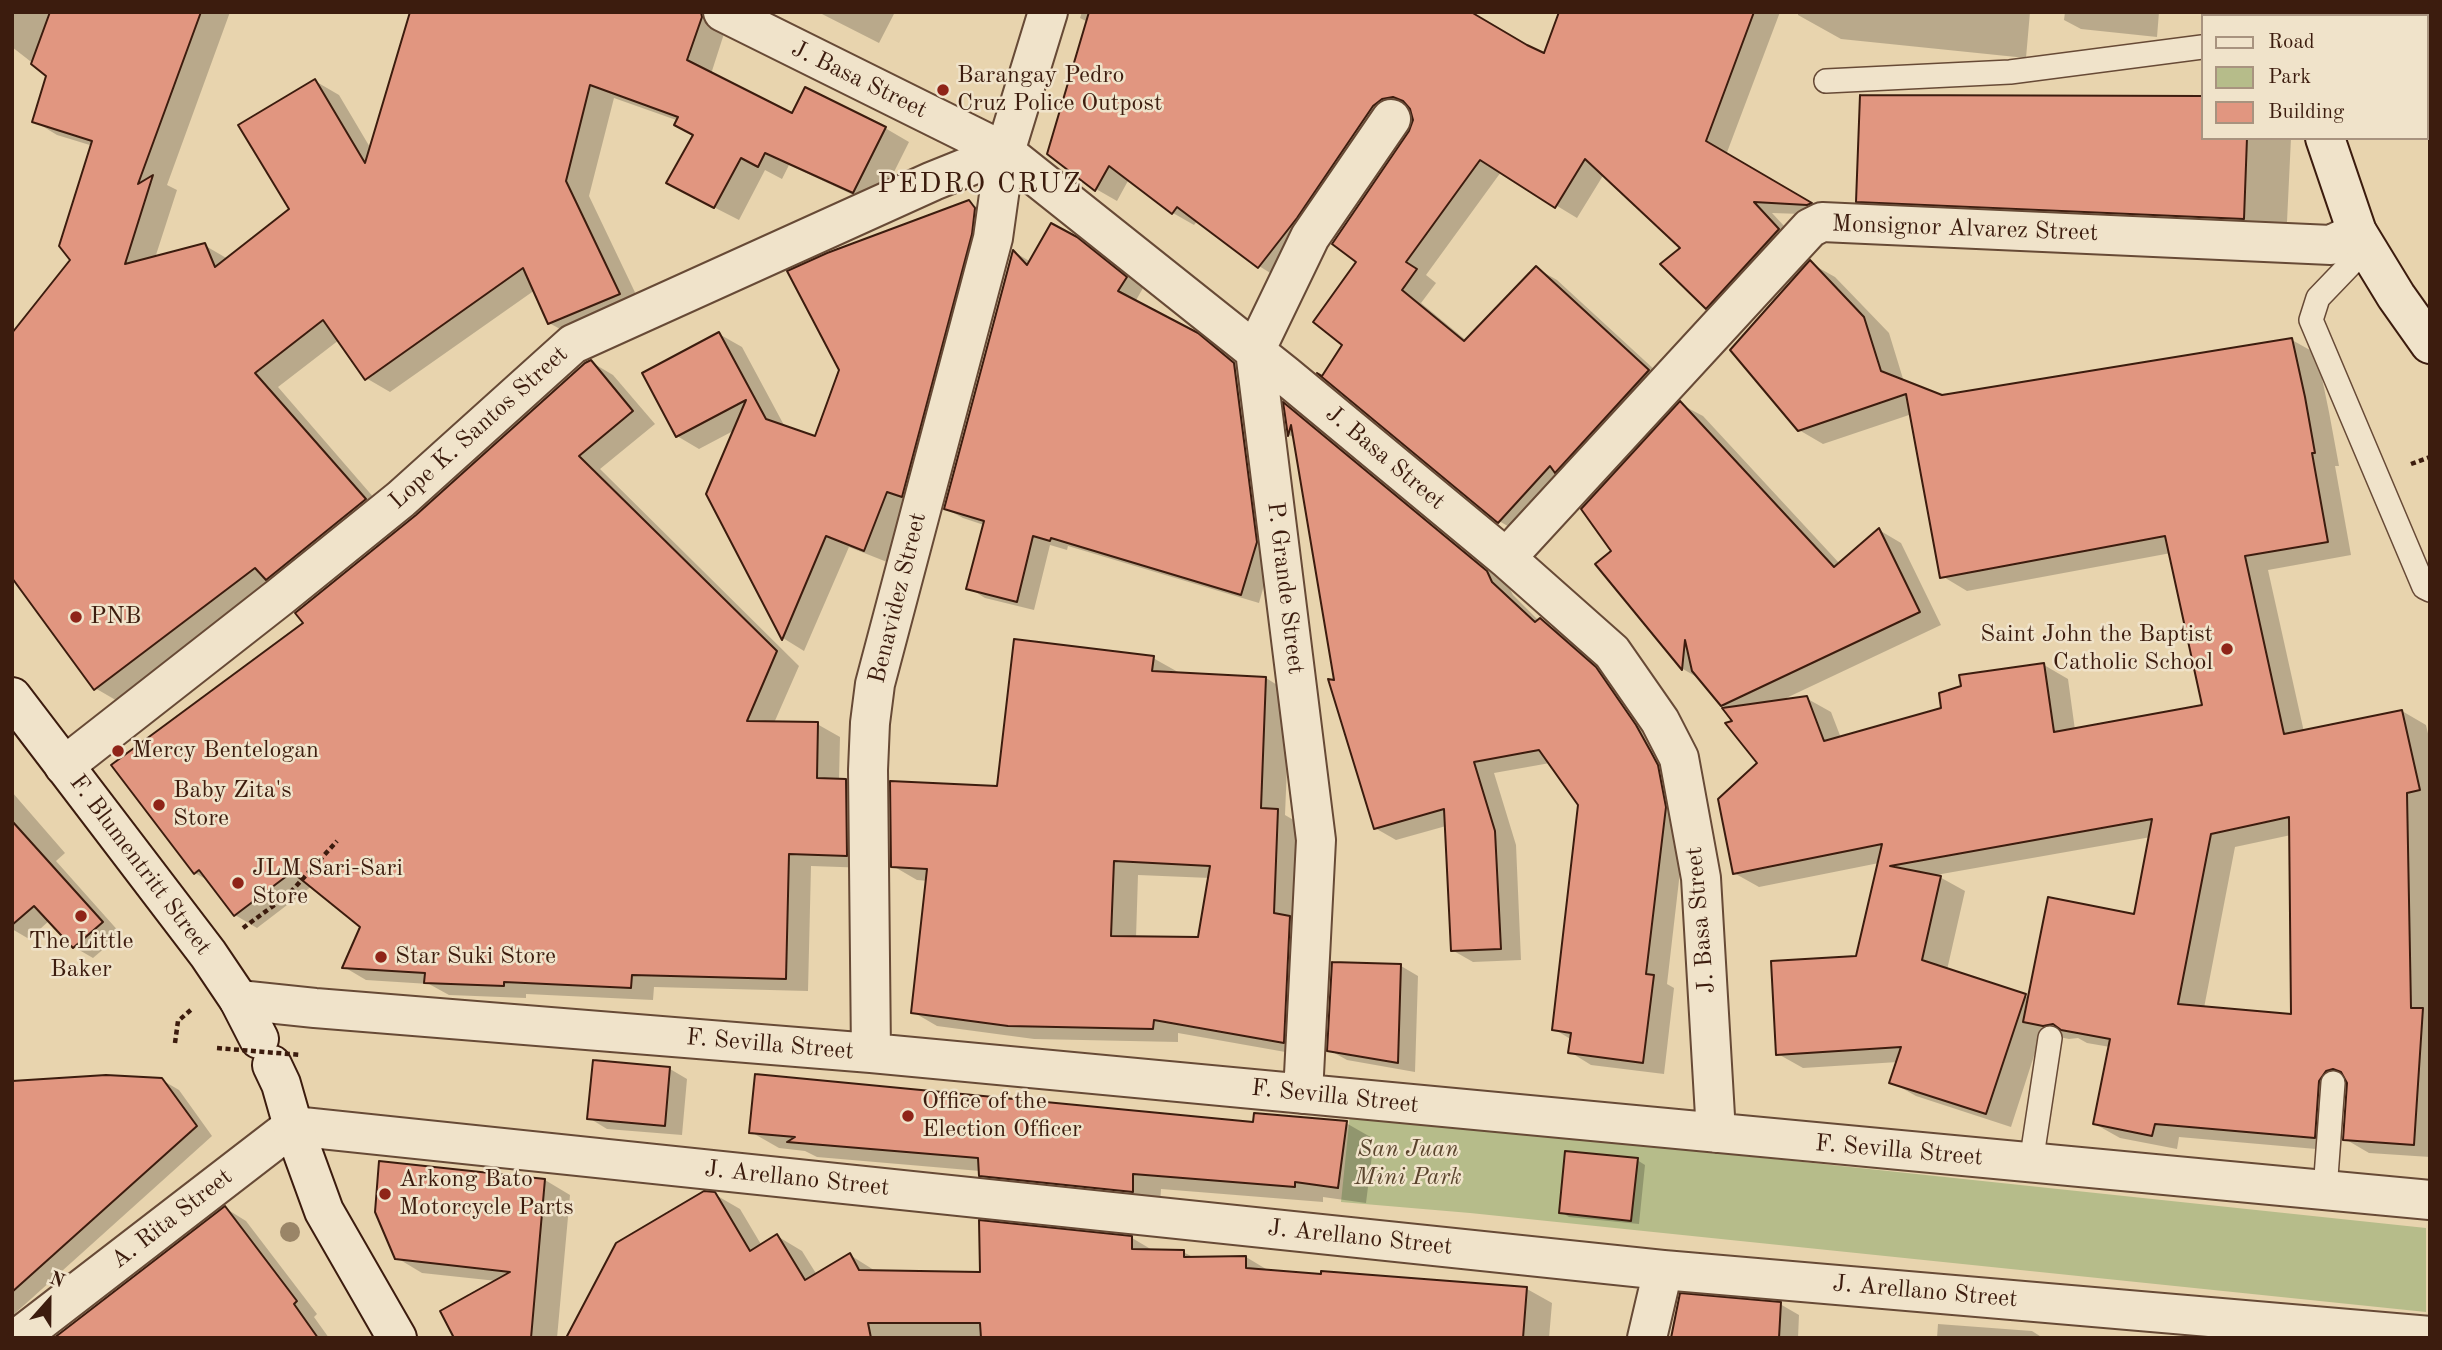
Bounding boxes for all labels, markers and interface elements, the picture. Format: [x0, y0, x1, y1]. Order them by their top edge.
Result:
legend [2200, 14, 2428, 140]
text: Road [2268, 32, 2315, 53]
street label: J. Basa Street [786, 35, 932, 125]
place label: Barangay Pedro Cruz Police Outpost [957, 62, 1162, 118]
text: Park [2268, 67, 2311, 88]
marker: Barangay Pedro Cruz Police Outpost [935, 82, 951, 98]
text: Building [2268, 102, 2344, 123]
district label: PEDRO CRUZ [878, 168, 1082, 202]
street label: Monsignor Alvarez Street [1831, 210, 2099, 248]
street label: Lope K. Santos Street [384, 340, 574, 516]
street label: J. Basa Street [1319, 400, 1451, 516]
street label: P. Grande Street [1260, 500, 1310, 676]
street label: Benavidez Street [863, 509, 933, 687]
place label: PNB [90, 603, 141, 631]
marker: PNB [68, 609, 84, 625]
place label: Saint John the Baptist Catholic School [1980, 621, 2213, 677]
marker: Saint John the Baptist Catholic School [2219, 641, 2235, 657]
place label: Mercy Bentelogan [132, 737, 319, 765]
marker: Mercy Bentelogan [110, 743, 126, 759]
street label: F. Blumentritt Street [63, 769, 217, 961]
place label: Baby Zita's Store [173, 777, 292, 833]
marker: Baby Zita's Store [151, 797, 167, 813]
street label: J. Basa Street [1680, 845, 1722, 995]
place label: JLM Sari-Sari Store [252, 855, 403, 911]
marker: JLM Sari-Sari Store [230, 875, 246, 891]
marker: The Little Baker [73, 908, 89, 924]
place label: The Little Baker [29, 928, 133, 984]
place label: Star Suki Store [395, 943, 556, 971]
marker: Star Suki Store [373, 949, 389, 965]
street label: F. Sevilla Street [685, 1023, 855, 1067]
street label: F. Sevilla Street [1250, 1074, 1420, 1120]
place label: Office of the Election Officer [922, 1088, 1082, 1144]
marker: Office of the Election Officer [900, 1108, 916, 1124]
street label: F. Sevilla Street [1814, 1129, 1984, 1173]
park label: San Juan Mini Park [1354, 1136, 1462, 1192]
street label: J. Arellano Street [703, 1155, 891, 1203]
street label: A. Rita Street [106, 1163, 238, 1275]
place label: Arkong Bato Motorcycle Parts [399, 1166, 574, 1222]
marker: Arkong Bato Motorcycle Parts [377, 1186, 393, 1202]
street label: J. Arellano Street [1266, 1214, 1454, 1262]
north arrow [14, 1266, 84, 1336]
text: N [47, 1269, 67, 1292]
street label: J. Arellano Street [1831, 1270, 2019, 1314]

